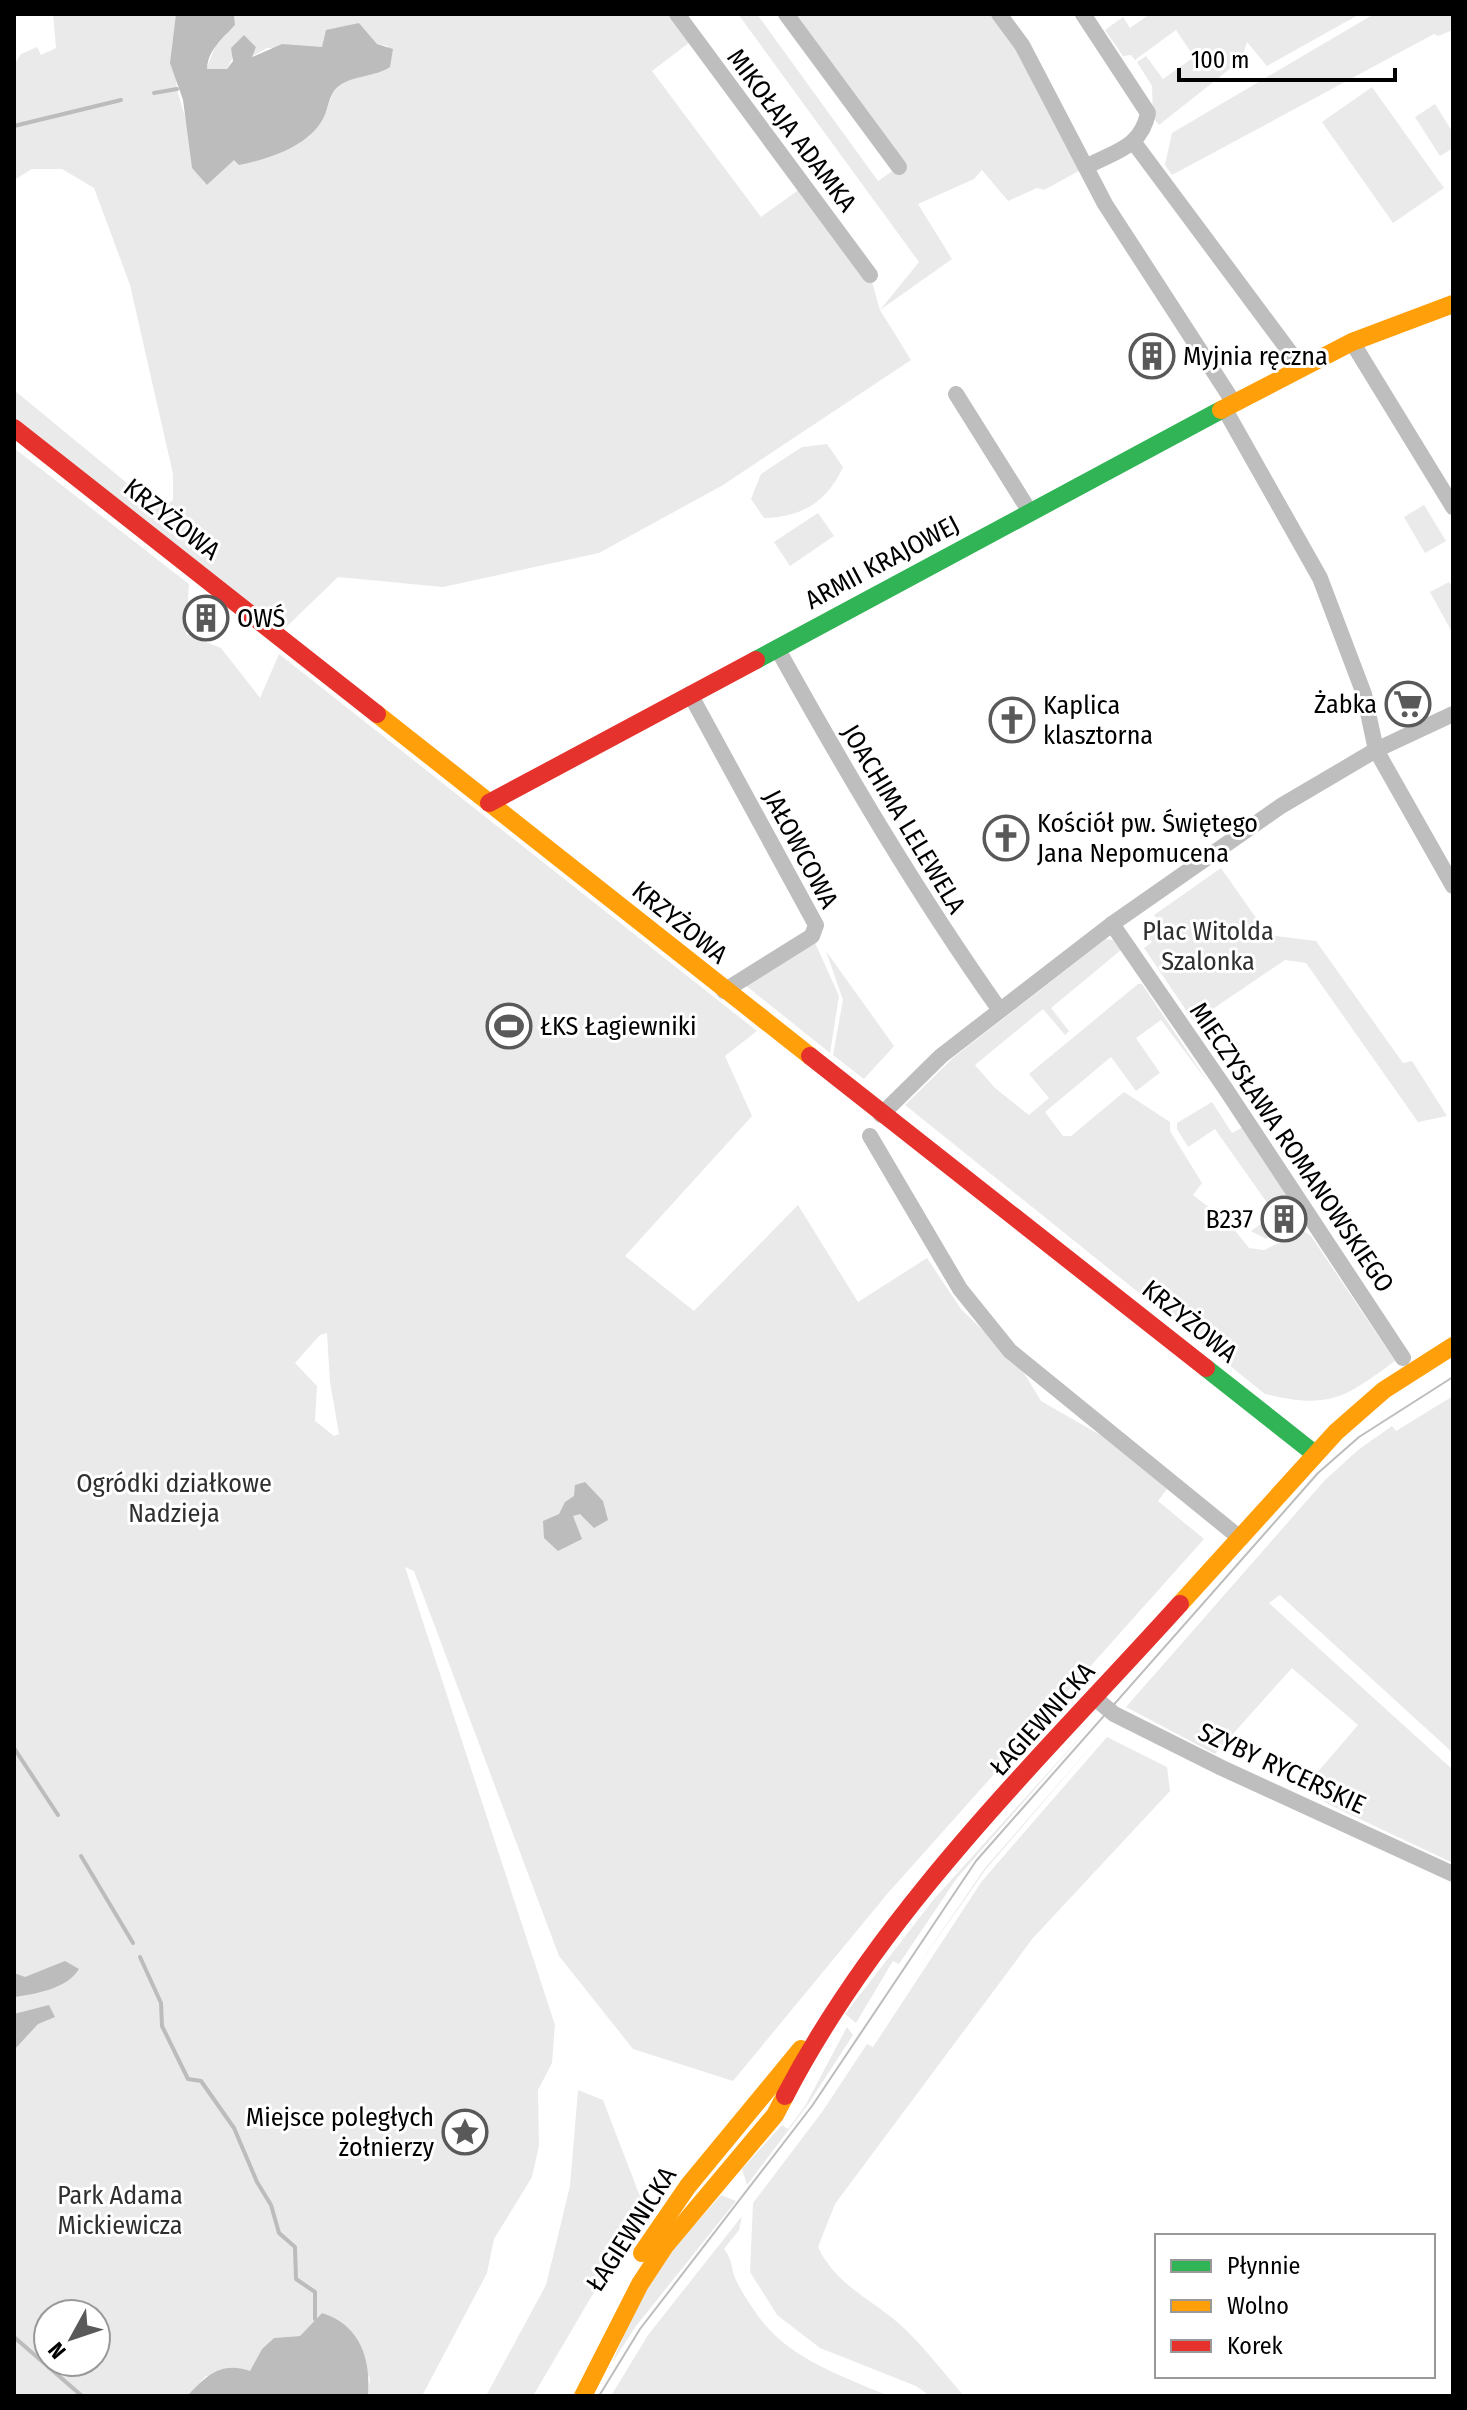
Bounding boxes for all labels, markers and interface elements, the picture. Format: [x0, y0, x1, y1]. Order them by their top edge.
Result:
scale bar [1179, 32, 1395, 82]
street label: MIKOŁAJA ADAMKA [720, 43, 863, 218]
text: 100 m [1191, 46, 1249, 74]
building icon: Myjnia ręczna [1128, 332, 1176, 380]
place label: Myjnia ręczna [1183, 341, 1328, 372]
street label: KRZYŻOWA [117, 472, 226, 567]
street label: ARMII KRAJOWEJ [800, 509, 964, 616]
building icon: OWŚ [182, 594, 230, 642]
place label: OWŚ [237, 603, 285, 634]
supermarket icon: Żabka [1384, 680, 1432, 728]
place label: Żabka [1314, 689, 1377, 720]
place label: Kaplica klasztorna [1043, 690, 1153, 751]
church icon: Kaplica klasztorna [988, 696, 1036, 744]
street label: JOACHIMA LELEWELA [835, 719, 972, 920]
street label: JAŁOWCOWA [756, 785, 845, 914]
place label: Kościół pw. Świętego Jana Nepomucena [1037, 808, 1258, 869]
church icon: Kościół pw. Świętego Jana Nepomucena [982, 814, 1030, 862]
street label: KRZYŻOWA [626, 875, 734, 970]
park label: Plac Witolda Szalonka [1142, 916, 1274, 977]
street label: MIECZYSŁAWA ROMANOWSKIEGO [1183, 996, 1400, 1298]
sports icon: ŁKS Łagiewniki [485, 1002, 533, 1050]
place label: ŁKS Łagiewniki [540, 1011, 696, 1042]
building icon: B237 [1260, 1195, 1308, 1243]
place label: B237 [1206, 1204, 1253, 1235]
street label: KRZYŻOWA [1136, 1274, 1244, 1369]
park label: Ogródki działkowe Nadzieja [76, 1468, 272, 1529]
street label: ŁAGIEWNICKA [983, 1656, 1102, 1782]
street label: SZYBY RYCERSKIE [1193, 1716, 1370, 1821]
place label: Miejsce poległych żołnierzy [246, 2102, 434, 2163]
place icon: Miejsce poległych żołnierzy [441, 2108, 489, 2156]
street label: ŁAGIEWNICKA [580, 2161, 683, 2297]
park label: Park Adama Mickiewicza [57, 2180, 183, 2241]
legend [1155, 2234, 1435, 2378]
text: Płynnie [1227, 2252, 1300, 2280]
text: Wolno [1227, 2292, 1289, 2320]
north arrow [32, 2298, 112, 2378]
text: Korek [1227, 2332, 1284, 2360]
text: N [42, 2337, 72, 2364]

